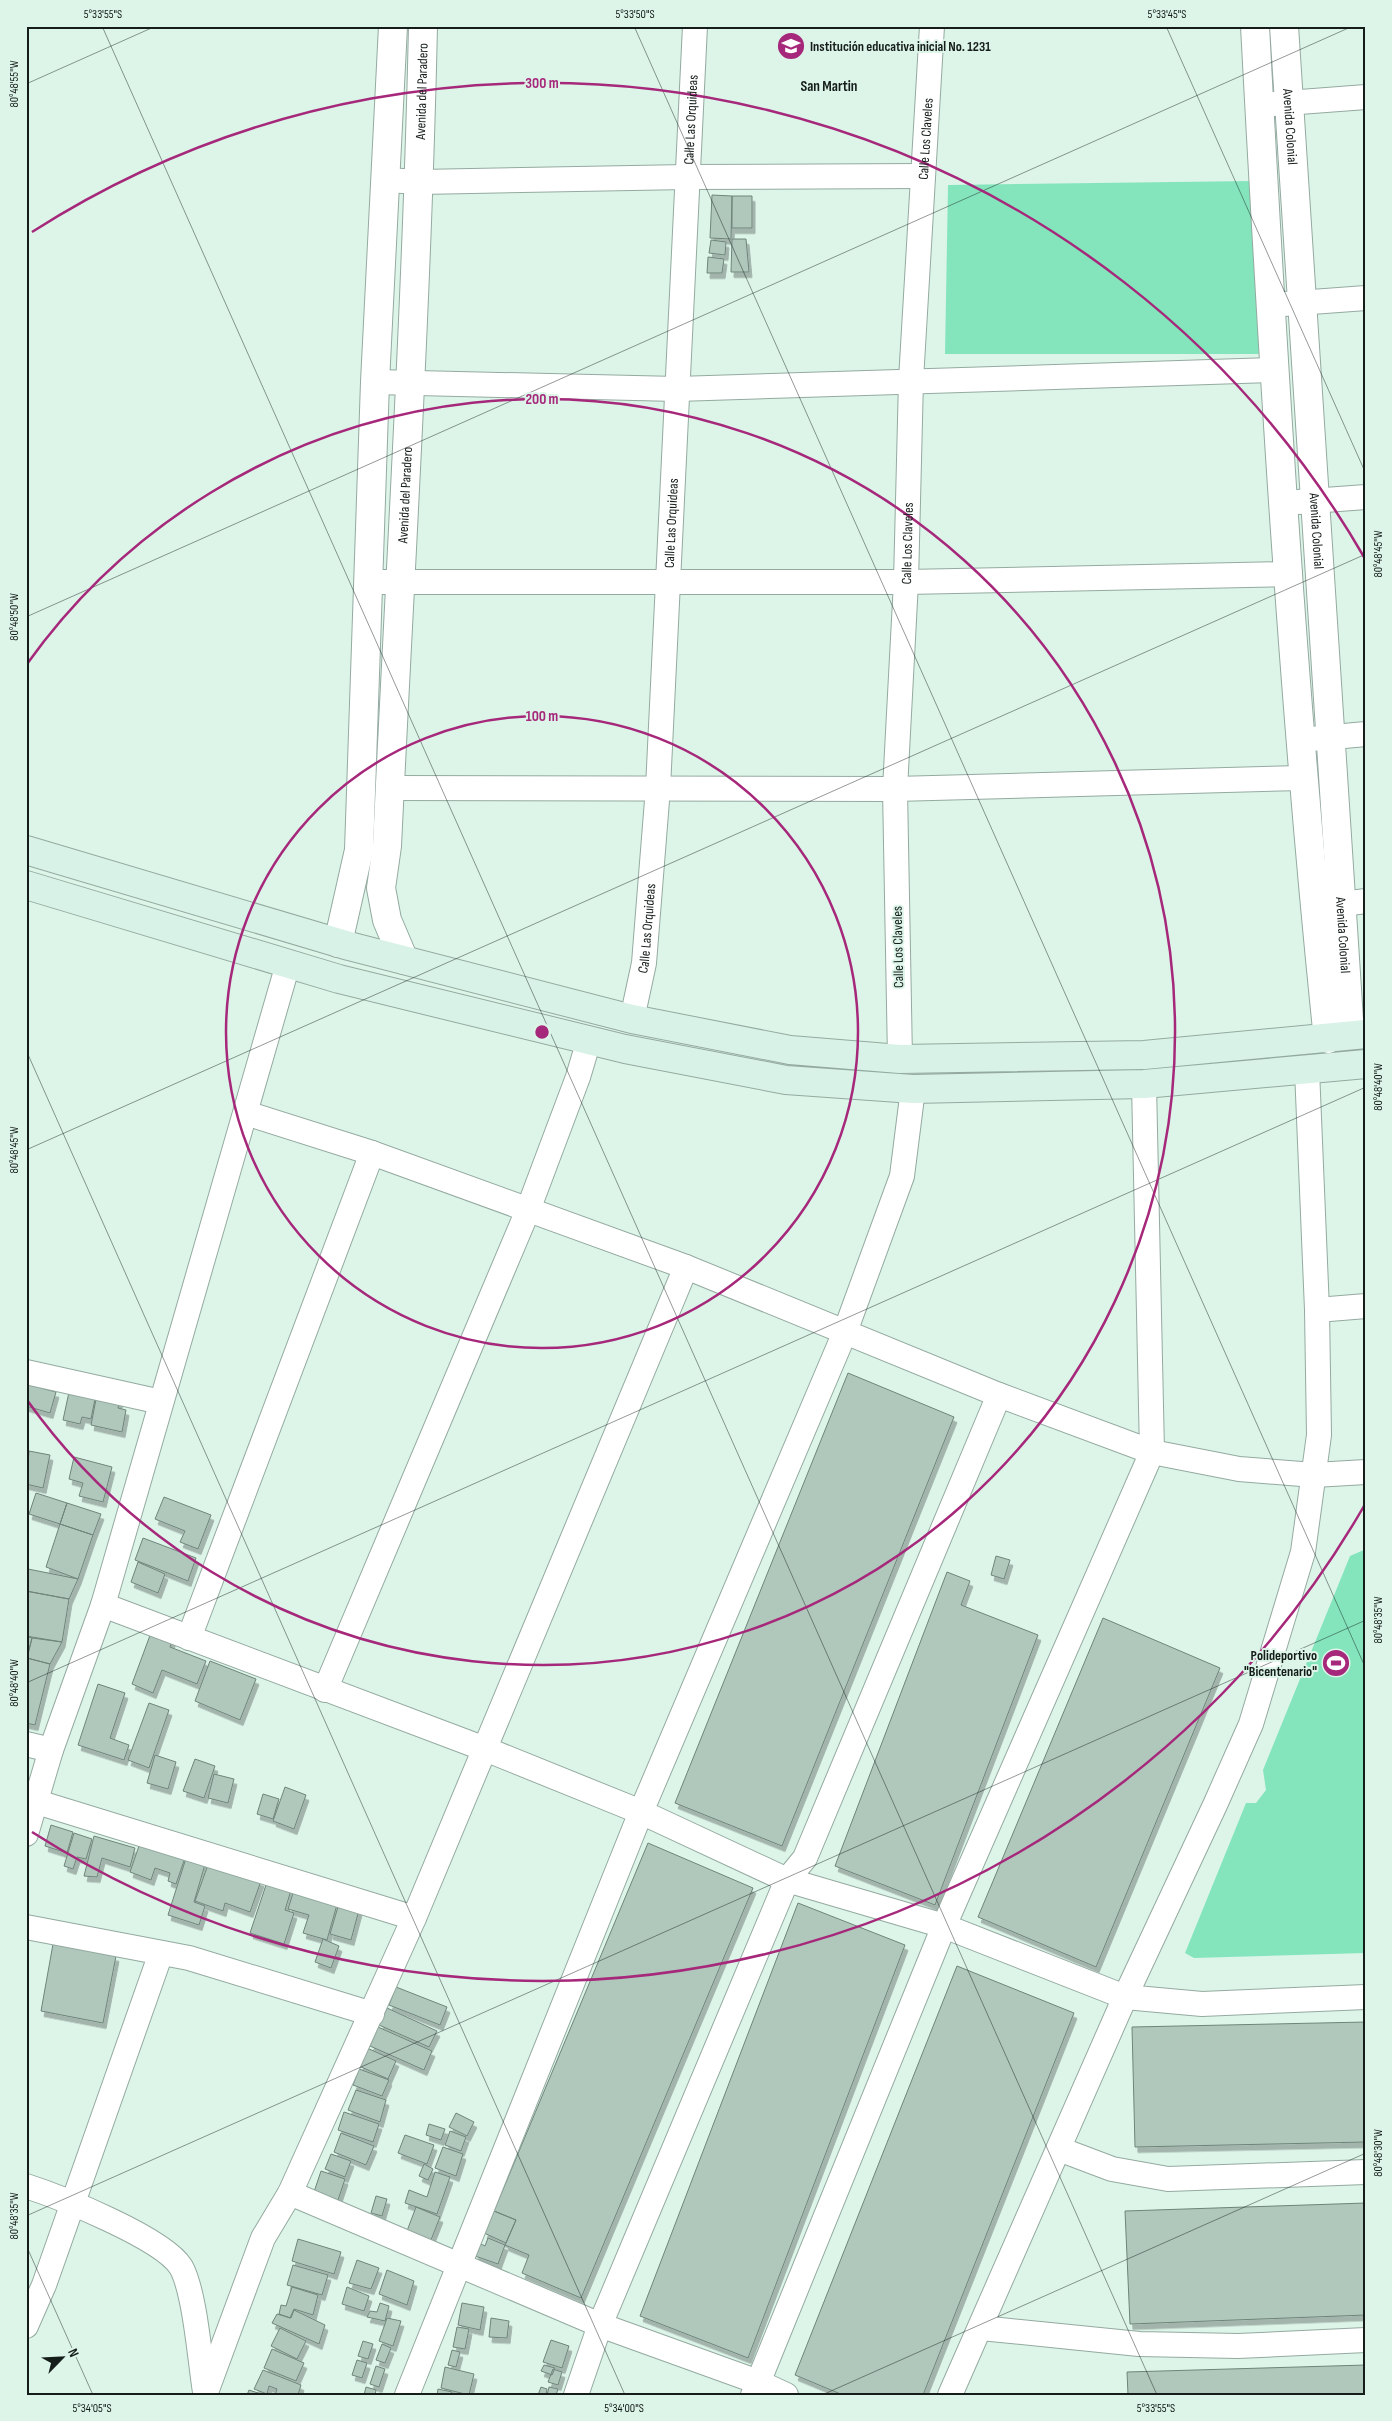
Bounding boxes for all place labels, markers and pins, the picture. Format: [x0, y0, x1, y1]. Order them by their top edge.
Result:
school or university icon: Institución educativa inicial No. 1231 [776, 31, 806, 61]
place label: Institución educativa inicial No. 1231 [810, 38, 991, 55]
centre of rings [533, 1023, 551, 1041]
place label: Polideportivo "Bicentenario" [1244, 1647, 1317, 1680]
sports icon: Polideportivo "Bicentenario" [1321, 1648, 1351, 1678]

